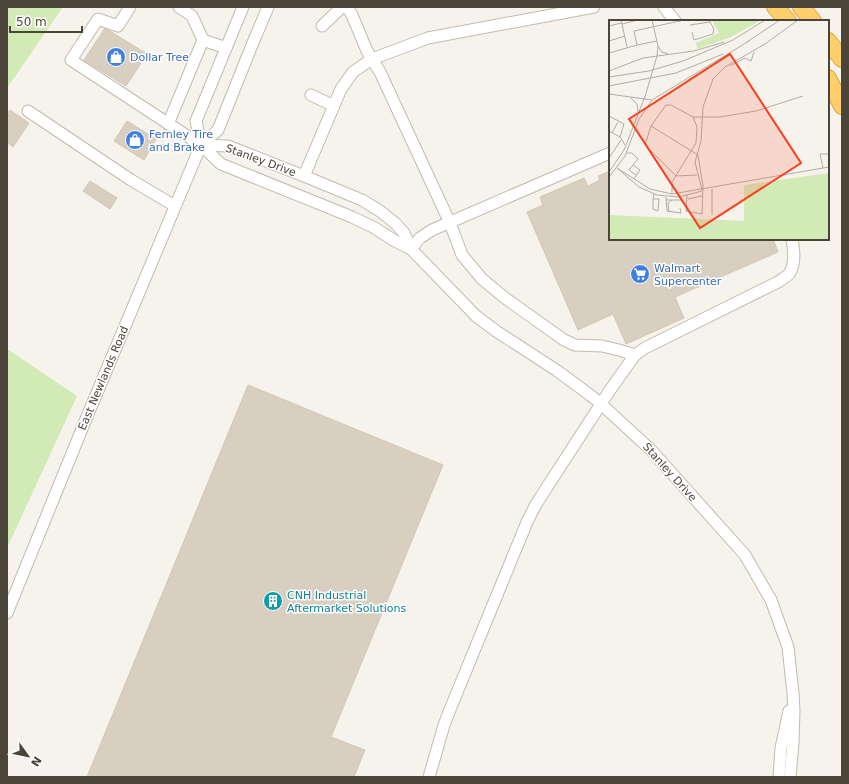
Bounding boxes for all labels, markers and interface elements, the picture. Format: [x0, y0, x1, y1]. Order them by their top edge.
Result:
scale bar [10, 8, 82, 34]
text: 50 m [16, 15, 47, 29]
inset map [609, 20, 829, 240]
shop icon: Dollar Tree [105, 46, 127, 68]
place label: Dollar Tree [130, 51, 189, 64]
place label: Fernley Tire and Brake [149, 128, 213, 154]
shop icon: Fernley Tire and Brake [124, 129, 146, 151]
street label: Stanley Drive [224, 142, 298, 179]
place label: Walmart Supercenter [654, 262, 722, 288]
supermarket icon: Walmart Supercenter [629, 263, 651, 285]
street label: East Newlands Road [76, 324, 131, 432]
street label: Stanley Drive [640, 440, 699, 504]
place label: CNH Industrial Aftermarket Solutions [287, 589, 407, 615]
building icon: CNH Industrial Aftermarket Solutions [262, 590, 284, 612]
north arrow [8, 736, 48, 776]
text: N [28, 754, 44, 769]

